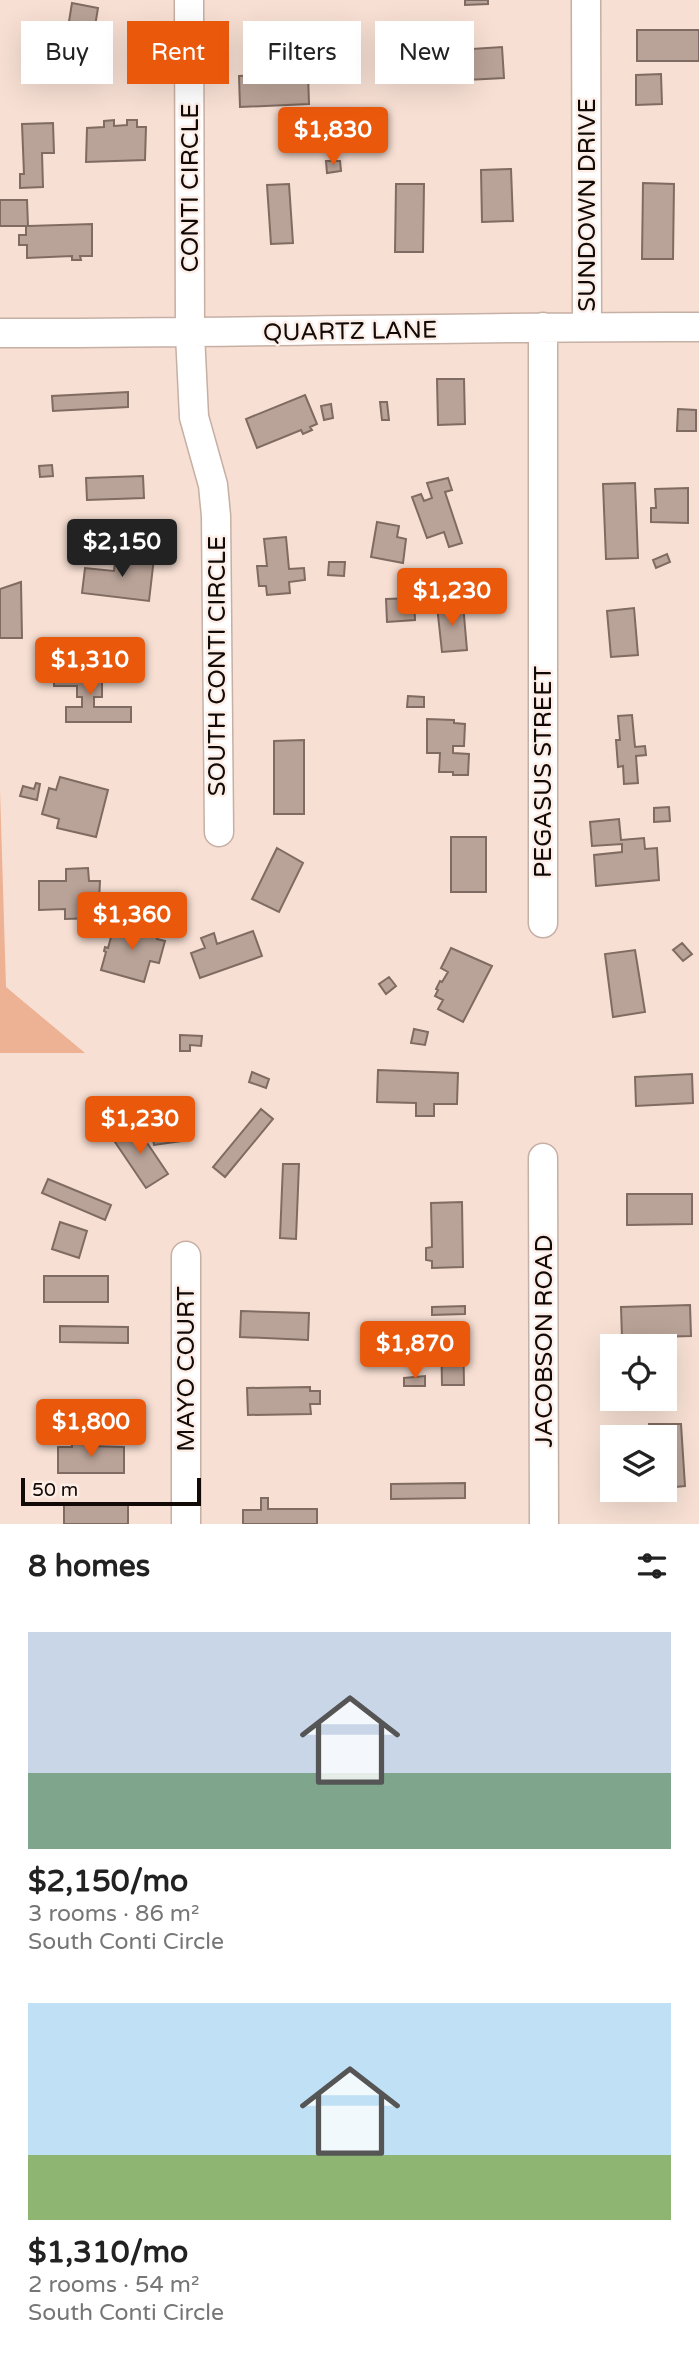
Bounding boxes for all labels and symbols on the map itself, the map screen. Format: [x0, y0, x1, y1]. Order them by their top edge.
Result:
street label: SUNDOWN DRIVE [573, 98, 602, 312]
street label: CONTI CIRCLE [176, 103, 205, 273]
pin: $1,830 [276, 108, 390, 167]
street label: QUARTZ LANE [263, 315, 437, 348]
pin: $2,150 [65, 520, 179, 579]
street label: SOUTH CONTI CIRCLE [203, 536, 232, 796]
pin: $1,230 [395, 568, 509, 628]
pin: $1,310 [33, 638, 147, 697]
street label: PEGASUS STREET [529, 666, 558, 878]
pin: $1,360 [75, 892, 189, 952]
pin: $1,230 [83, 1096, 197, 1156]
street label: JACOBSON ROAD [530, 1235, 559, 1448]
street label: MAYO COURT [172, 1286, 201, 1452]
pin: $1,870 [358, 1322, 472, 1381]
pin: $1,800 [34, 1400, 148, 1459]
scale bar [21, 1475, 201, 1507]

